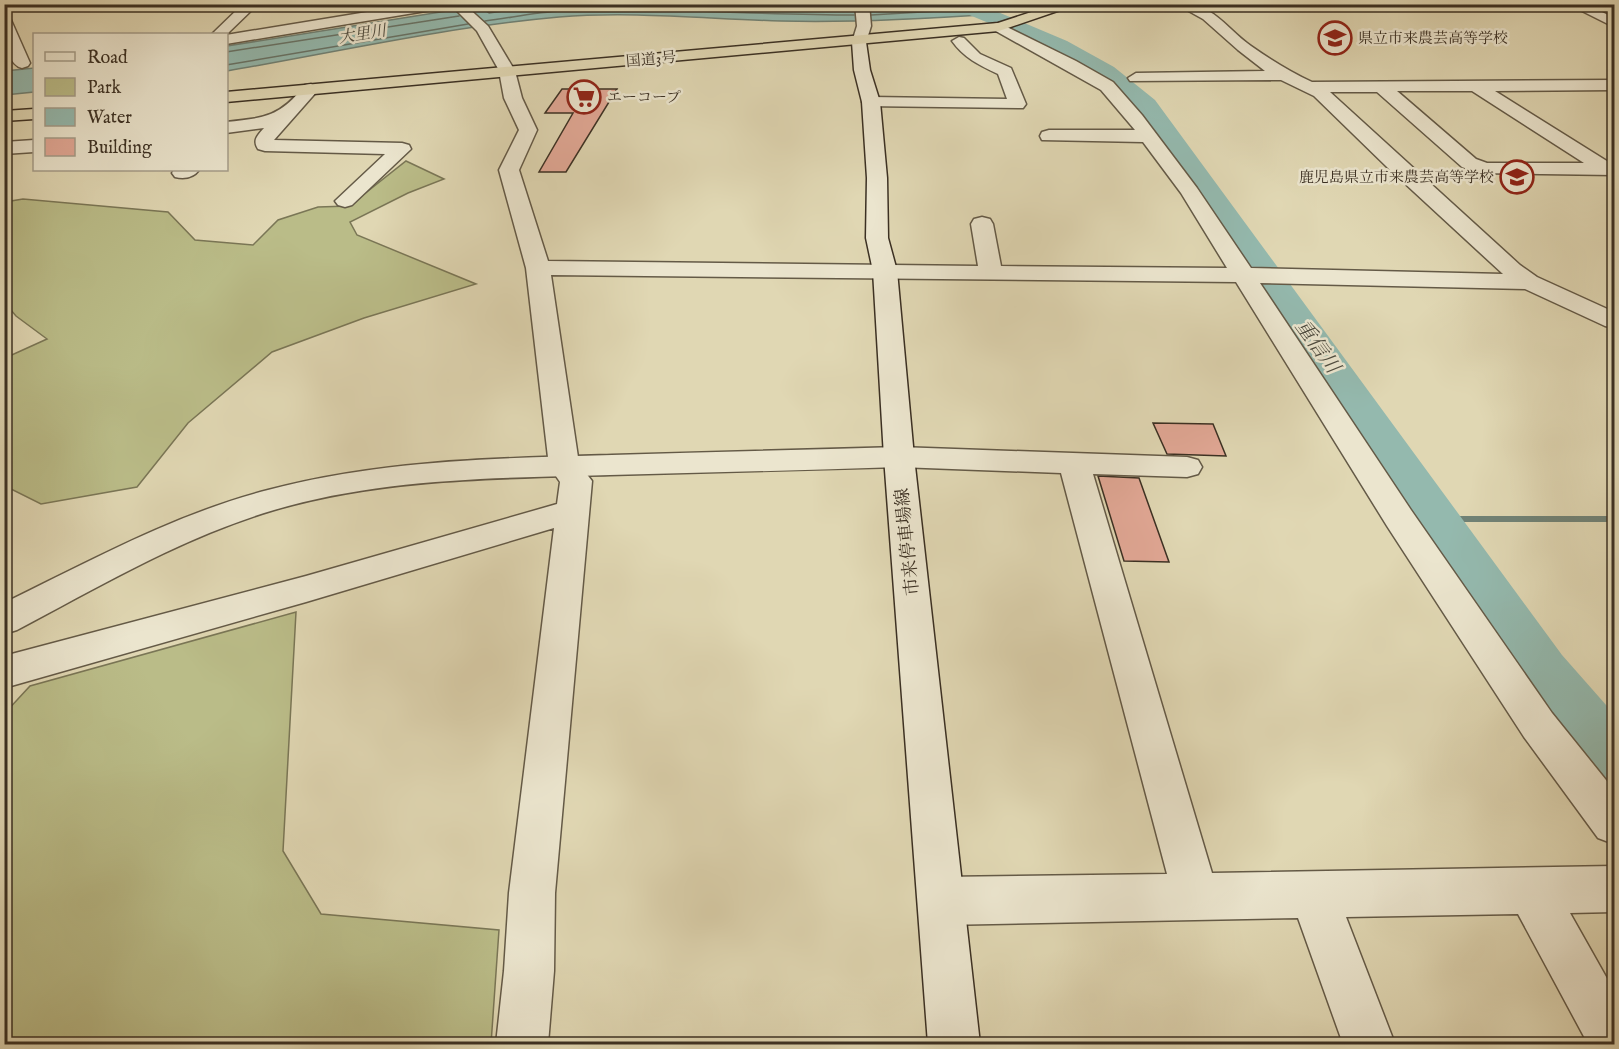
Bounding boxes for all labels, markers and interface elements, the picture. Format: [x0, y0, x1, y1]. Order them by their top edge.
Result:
school or university icon: 県立市来農芸高等学校 [1317, 20, 1353, 56]
water label: 大里川 [337, 21, 390, 49]
place label: 県立市来農芸高等学校 [1358, 29, 1508, 48]
legend [33, 33, 228, 171]
text: Road [87, 47, 128, 70]
street label: 国道3号 [625, 48, 677, 71]
text: Park [87, 77, 122, 100]
supermarket icon: エーコープ [566, 79, 602, 115]
place label: エーコープ [607, 88, 681, 107]
text: Water [87, 107, 132, 130]
text: Building [87, 137, 152, 160]
school or university icon: 鹿児島県立市来農芸高等学校 [1499, 159, 1535, 195]
place label: 鹿児島県立市来農芸高等学校 [1299, 168, 1494, 187]
water label: 重信川 [1289, 315, 1346, 380]
street label: 市来停車場線 [891, 487, 926, 597]

